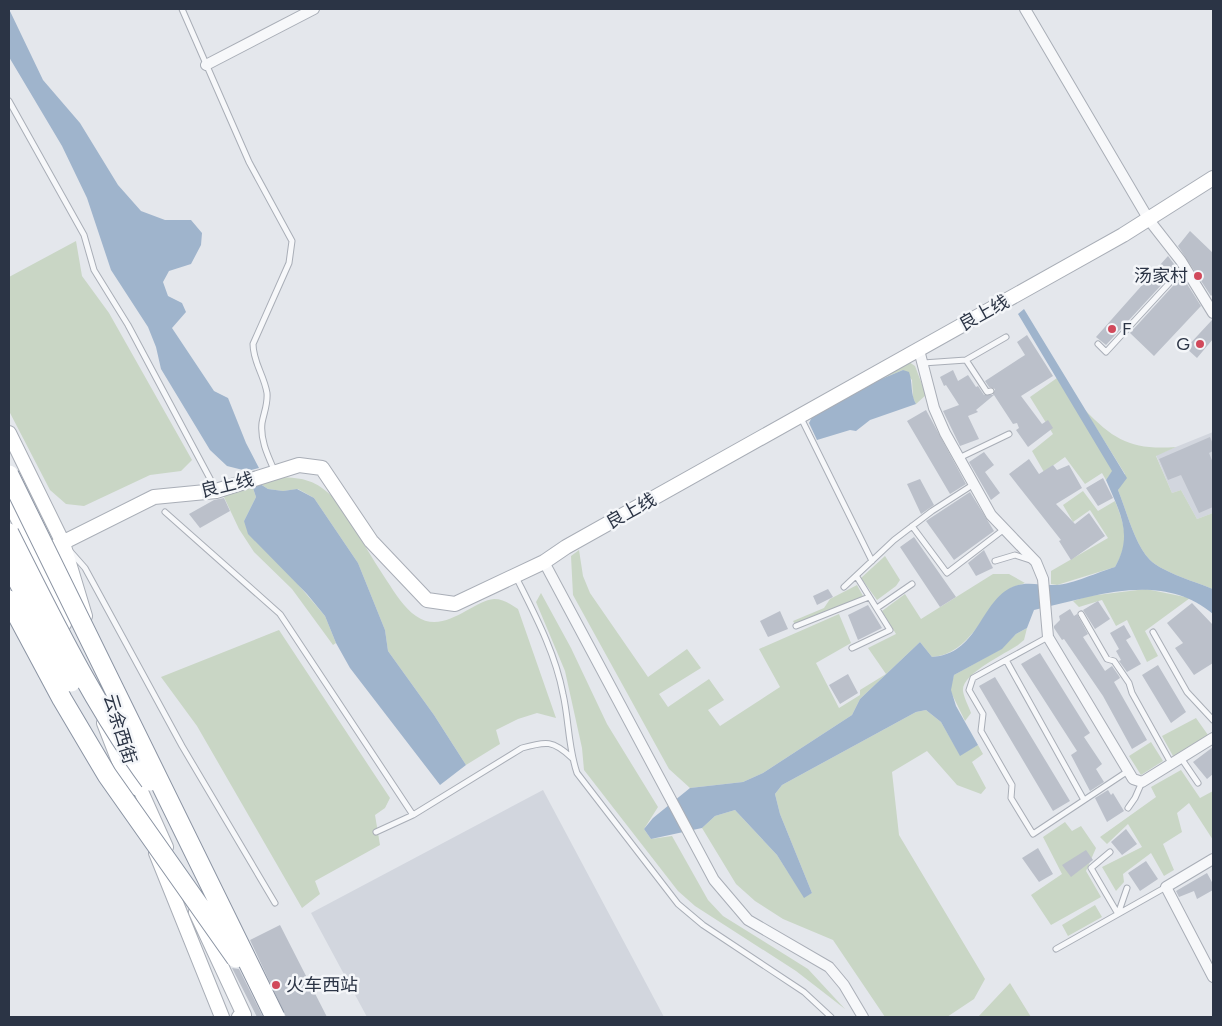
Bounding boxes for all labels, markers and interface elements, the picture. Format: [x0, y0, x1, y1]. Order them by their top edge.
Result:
place label: 汤家村 [1134, 265, 1188, 287]
marker: 汤家村 [1192, 270, 1204, 282]
street label: 良上线 [955, 290, 1013, 336]
place label: F [1122, 318, 1132, 340]
marker: F [1106, 323, 1118, 335]
place label: G [1176, 333, 1190, 355]
marker: G [1194, 338, 1206, 350]
street label: 良上线 [198, 468, 256, 502]
street label: 良上线 [602, 488, 660, 534]
street label: 云余西街 [99, 691, 141, 767]
place label: 火车西站 [286, 974, 358, 996]
marker: 火车西站 [270, 979, 282, 991]

